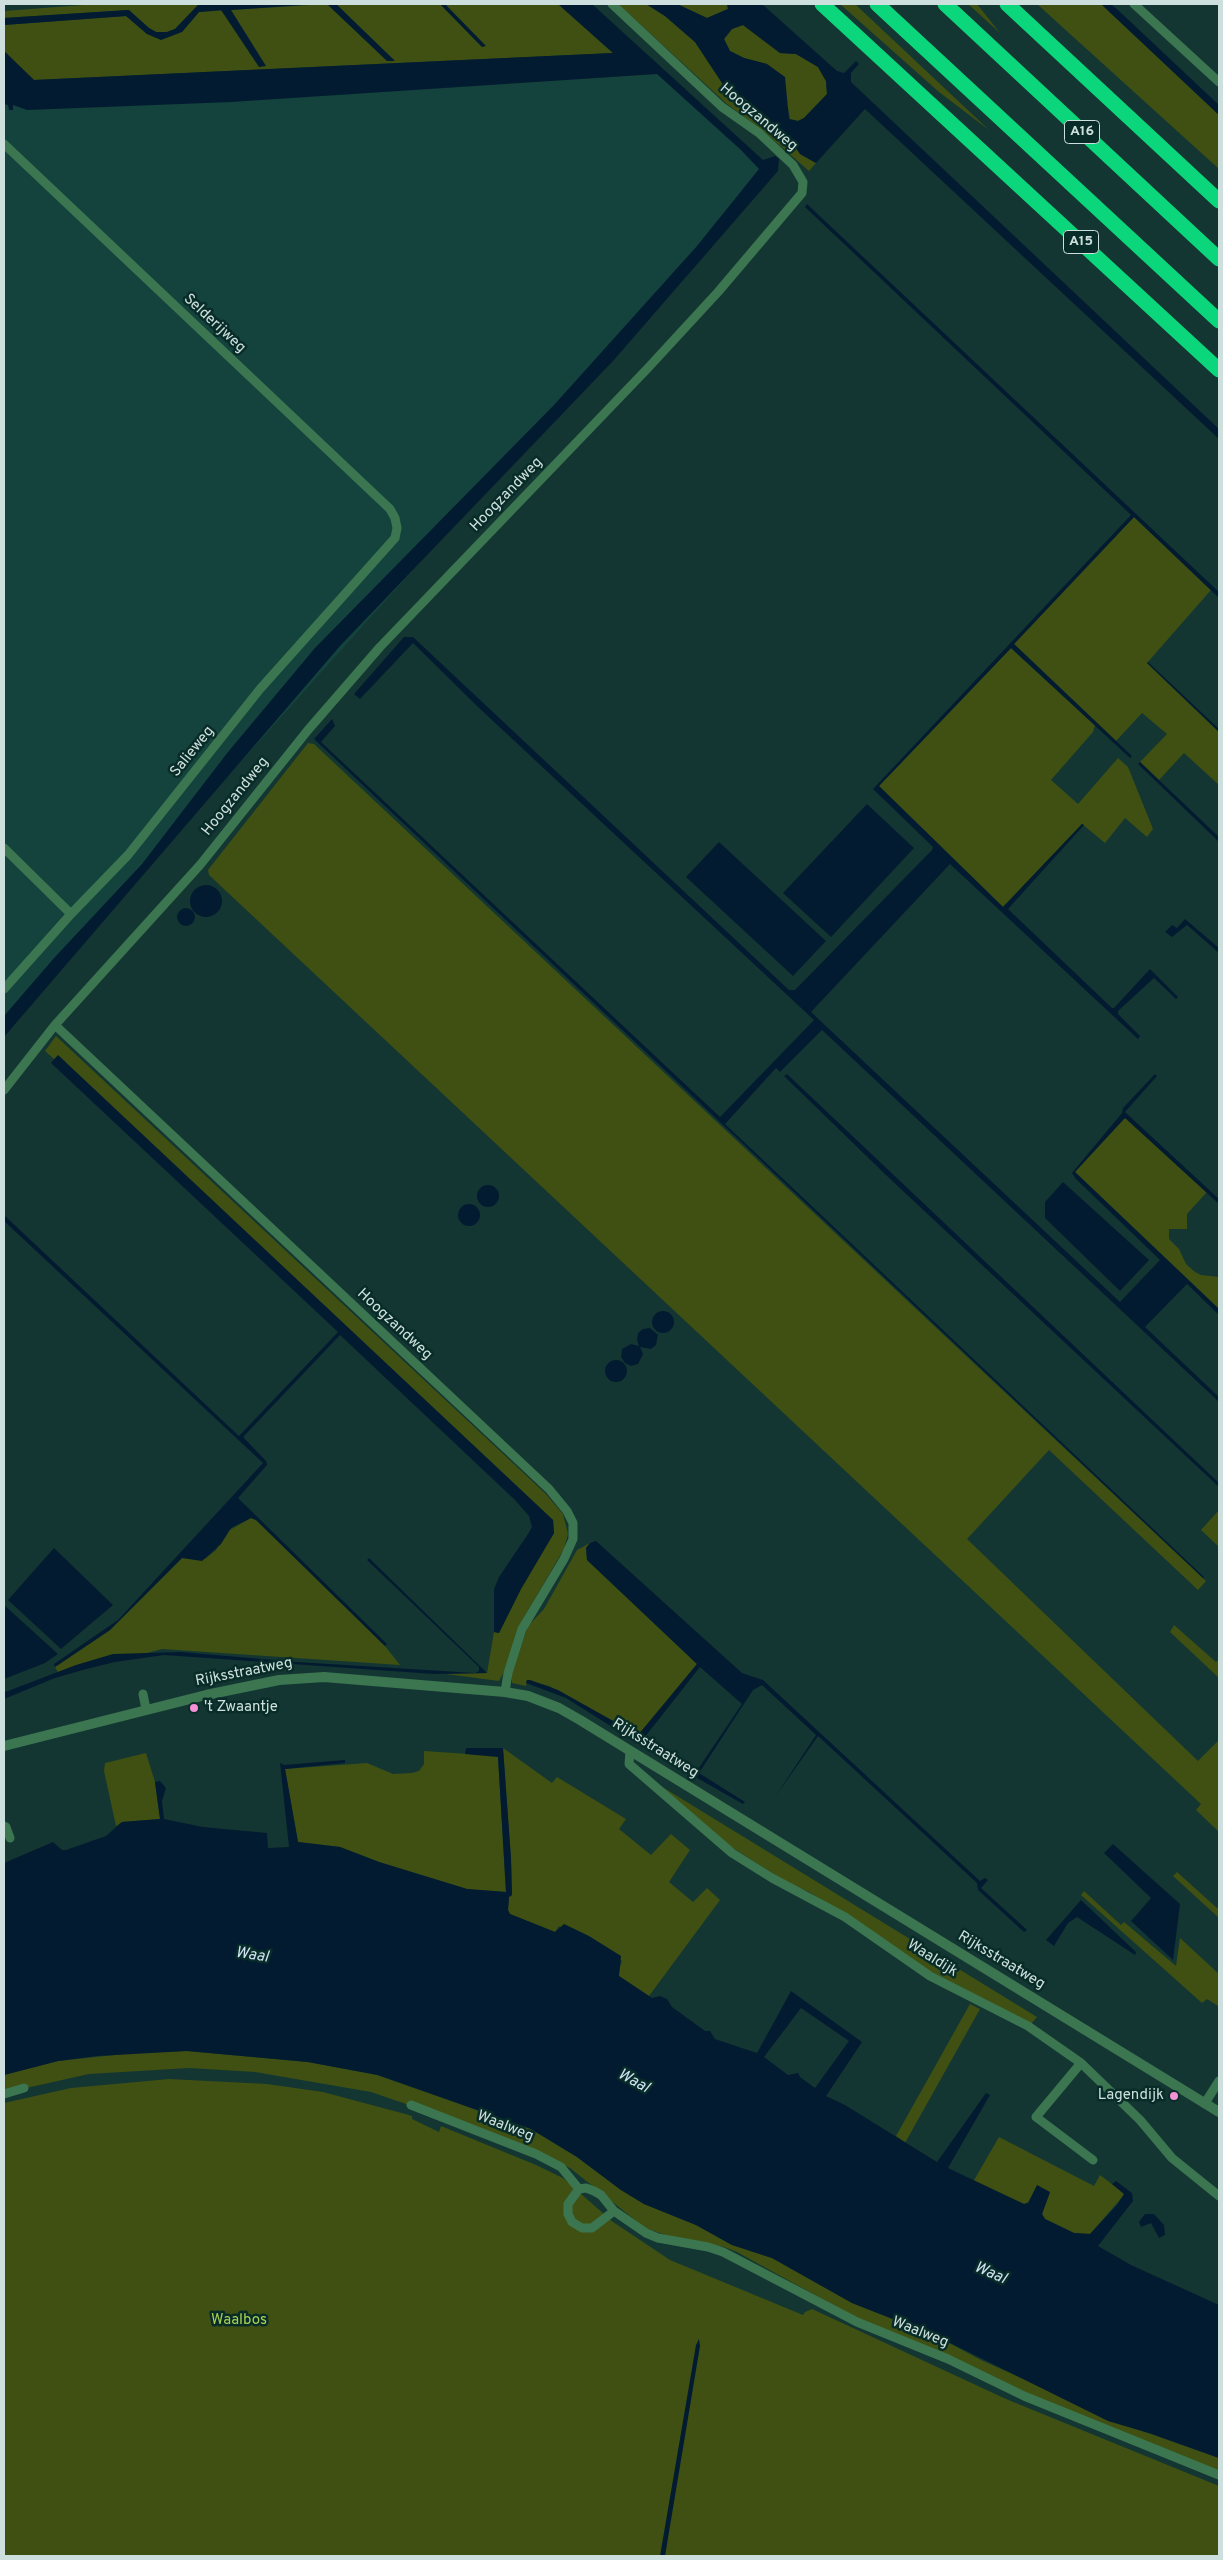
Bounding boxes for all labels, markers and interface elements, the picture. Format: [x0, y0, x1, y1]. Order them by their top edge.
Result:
street label: Hoogzandweg [715, 80, 801, 156]
road number: A16 [1064, 120, 1100, 144]
road number: A15 [1064, 230, 1098, 253]
street label: Selderijweg [179, 291, 249, 357]
street label: Hoogzandweg [467, 454, 547, 536]
street label: Salieweg [167, 723, 219, 781]
street label: Hoogzandweg [199, 754, 273, 840]
street label: Hoogzandweg [353, 1286, 435, 1364]
street label: Rijksstraatweg [194, 1655, 294, 1691]
place label: 't Zwaantje [204, 1699, 278, 1717]
marker: 't Zwaantje [188, 1702, 200, 1714]
street label: Rijksstraatweg [608, 1715, 702, 1783]
street label: Rijksstraatweg [954, 1928, 1048, 1994]
street label: Waaldijk [903, 1936, 961, 1982]
water label: Waal [234, 1944, 270, 1968]
water label: Waal [614, 2066, 652, 2098]
place label: Lagendijk [1098, 2087, 1164, 2105]
marker: Lagendijk [1168, 2090, 1180, 2102]
street label: Waalweg [474, 2108, 536, 2146]
water label: Waal [971, 2258, 1009, 2290]
park label: Waalbos [211, 2312, 267, 2330]
street label: Waalweg [889, 2314, 951, 2352]

